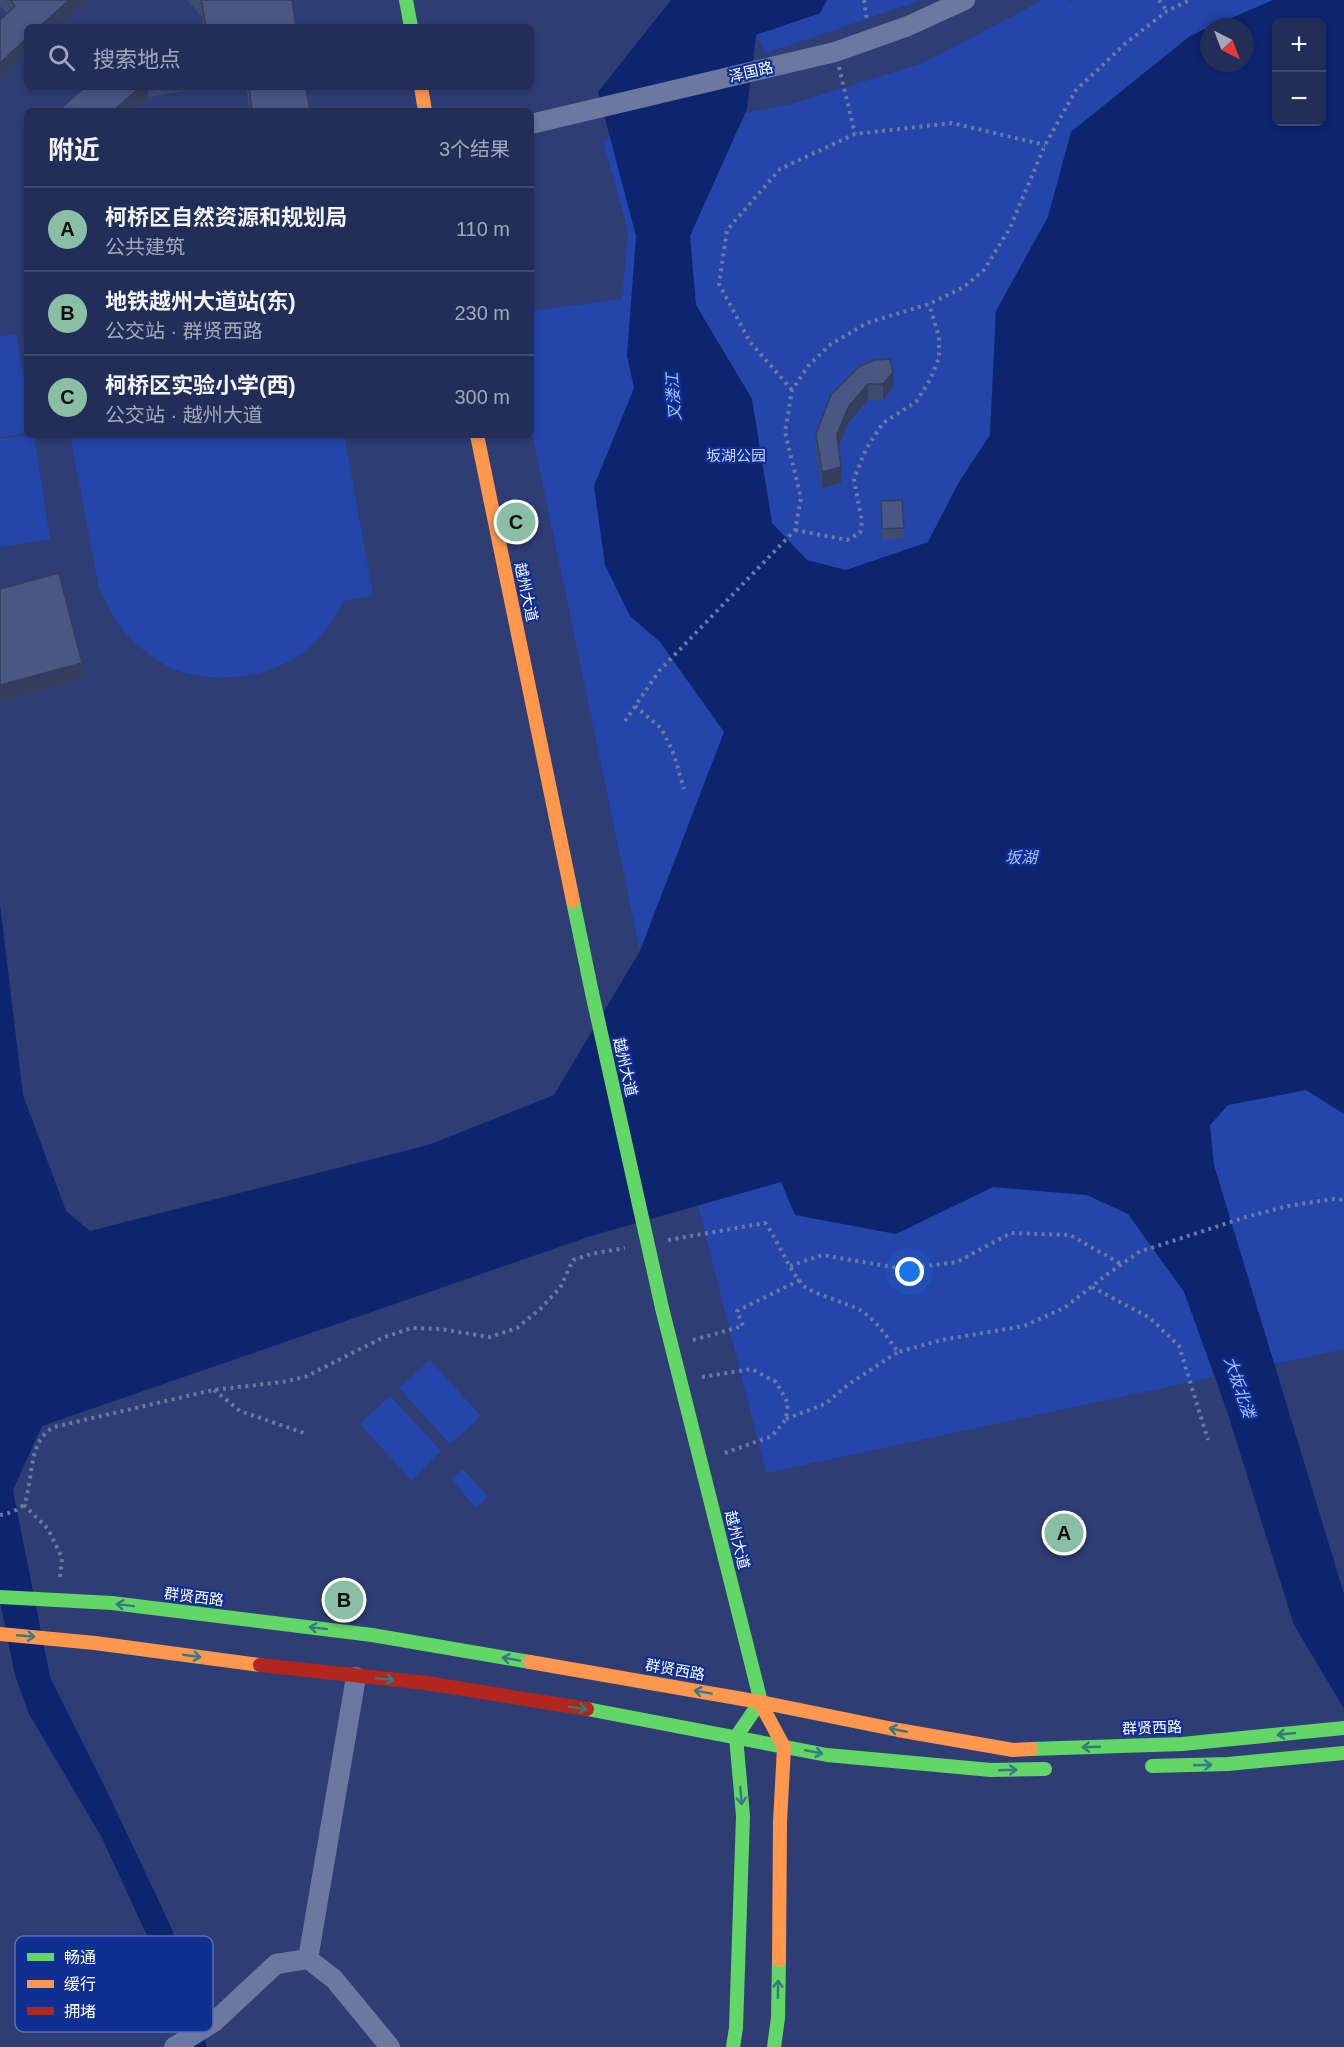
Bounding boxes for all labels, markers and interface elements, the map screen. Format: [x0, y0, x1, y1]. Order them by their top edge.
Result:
north arrow [1200, 18, 1254, 72]
map controls [1272, 18, 1326, 126]
button: + [1272, 18, 1326, 72]
search box [24, 24, 534, 90]
icon: search [45, 41, 78, 74]
text: 搜索地点 [93, 47, 181, 72]
street label: 泽国路 [727, 58, 775, 85]
button: − [1272, 72, 1326, 126]
text: 附近 [48, 135, 100, 165]
text: 3个结果 [439, 138, 510, 160]
text: 柯桥区自然资源和规划局 [105, 205, 347, 230]
text: A [60, 218, 75, 240]
text: 110 m [456, 218, 510, 240]
text: 公共建筑 [105, 236, 185, 258]
text: 地铁越州大道站(东) [105, 289, 296, 314]
text: B [60, 302, 75, 324]
text: 230 m [454, 302, 510, 324]
text: 公交站 · 群贤西路 [105, 320, 263, 342]
water label: 叉溇江 [663, 370, 684, 422]
text: 柯桥区实验小学(西) [105, 373, 296, 398]
text: C [60, 386, 75, 408]
text: 300 m [454, 386, 510, 408]
text: 公交站 · 越州大道 [105, 404, 263, 426]
park label: 坂湖公园 [706, 447, 766, 464]
pin: C [496, 500, 536, 544]
street label: 越州大道 [512, 561, 541, 623]
water label: 坂湖 [1005, 849, 1040, 866]
street label: 越州大道 [610, 1036, 641, 1098]
your location [895, 1257, 924, 1286]
water label: 大坂北溇 [1221, 1354, 1259, 1422]
street label: 越州大道 [722, 1509, 753, 1571]
pin: A [1044, 1510, 1084, 1556]
pin: B [324, 1578, 364, 1622]
street label: 群贤西路 [163, 1584, 225, 1609]
one-way arrow [115, 1599, 135, 1610]
one-way arrow [309, 1623, 329, 1634]
one-way arrow [16, 1631, 36, 1642]
one-way arrow [181, 1651, 201, 1662]
one-way arrow [501, 1653, 521, 1664]
street label: 群贤西路 [644, 1656, 706, 1683]
one-way arrow [375, 1674, 395, 1685]
one-way arrow [693, 1686, 713, 1697]
one-way arrow [568, 1703, 587, 1714]
street label: 群贤西路 [1122, 1718, 1182, 1737]
one-way arrow [889, 1724, 908, 1735]
one-way arrow [1276, 1729, 1296, 1740]
one-way arrow [1082, 1741, 1102, 1753]
one-way arrow [804, 1747, 824, 1758]
one-way arrow [1193, 1759, 1213, 1771]
one-way arrow [998, 1764, 1018, 1776]
one-way arrow [736, 1785, 747, 1805]
legend [15, 1936, 213, 2032]
text: 畅通 [64, 1949, 96, 1966]
text: 缓行 [64, 1976, 96, 1993]
one-way arrow [772, 1979, 784, 1999]
text: 拥堵 [64, 2003, 96, 2020]

